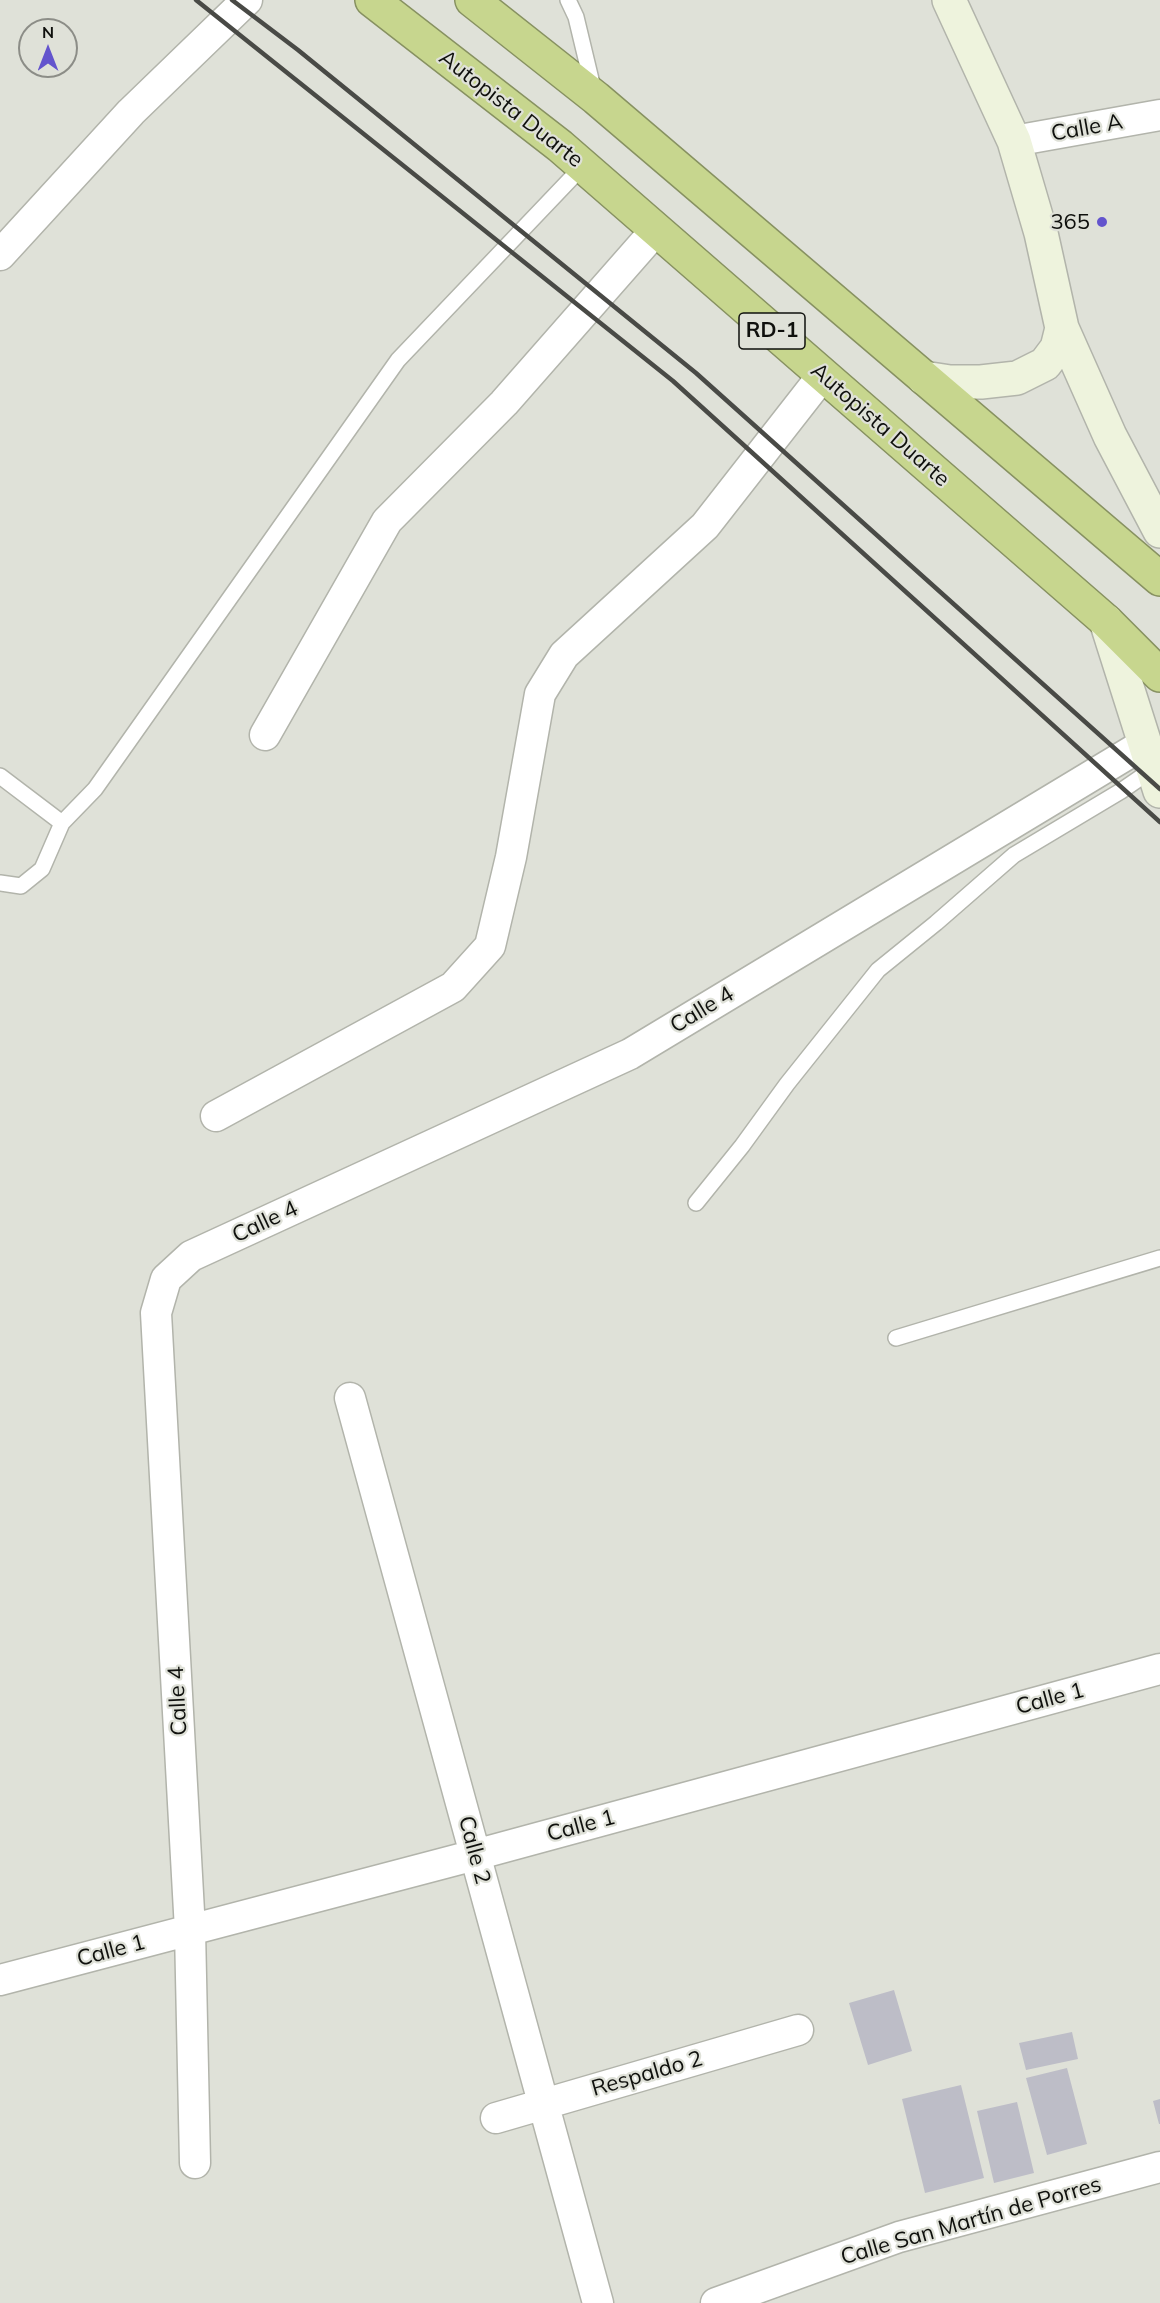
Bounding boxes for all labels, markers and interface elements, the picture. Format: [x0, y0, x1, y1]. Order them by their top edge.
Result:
north arrow [18, 18, 78, 78]
text: N [42, 22, 54, 42]
street label: Autopista Duarte [434, 45, 588, 173]
street label: Calle A [1049, 109, 1125, 147]
place label: 365 [1050, 209, 1090, 235]
marker: 365 [1095, 215, 1109, 229]
road number: RD-1 [739, 313, 805, 349]
street label: Autopista Duarte [805, 358, 955, 492]
street label: Calle 4 [666, 981, 738, 1039]
street label: Calle 4 [228, 1195, 302, 1249]
street label: Calle 4 [163, 1666, 193, 1736]
street label: Calle 1 [1013, 1677, 1087, 1721]
street label: Calle 1 [544, 1804, 618, 1848]
street label: Calle 2 [452, 1813, 496, 1887]
street label: Calle 1 [74, 1929, 148, 1973]
street label: Respaldo 2 [588, 2046, 706, 2102]
street label: Calle San Martín de Porres [838, 2171, 1104, 2271]

